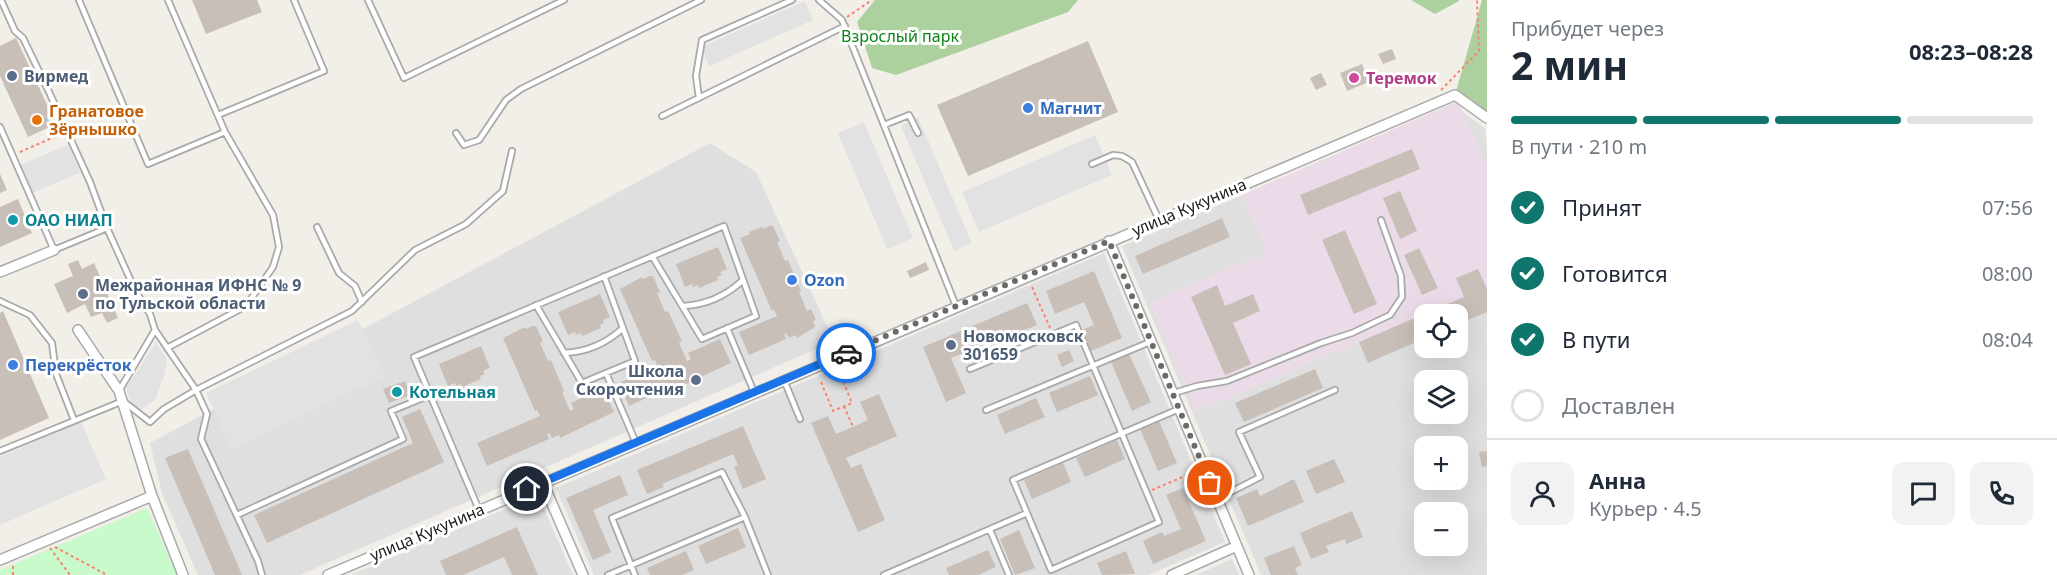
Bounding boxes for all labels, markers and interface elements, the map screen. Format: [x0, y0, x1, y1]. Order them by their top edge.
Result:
text: Прибудет через [1511, 15, 1664, 42]
park label: Взрослый парк [841, 25, 959, 47]
text: 08:23–08:28 [1909, 36, 2033, 66]
text: 2 мин [1511, 38, 1628, 91]
place label: Вирмед [24, 65, 89, 87]
place label: Теремок [1366, 67, 1437, 89]
marker: Вирмед [5, 69, 19, 83]
marker: Теремок [1347, 71, 1361, 85]
place label: Магнит [1040, 97, 1102, 119]
place label: Гранатовое Зёрнышко [49, 100, 144, 140]
marker: Магнит [1021, 101, 1035, 115]
marker: Гранатовое Зёрнышко [30, 113, 44, 127]
text: В пути · 210 m [1511, 133, 1647, 160]
street label: улица Кукунина [1128, 173, 1250, 241]
icon: check [1511, 191, 1544, 224]
text: Принят [1562, 192, 1642, 222]
text: 07:56 [1982, 194, 2033, 221]
place label: ОАО НИАП [25, 209, 113, 231]
marker: ОАО НИАП [6, 213, 20, 227]
icon: check [1511, 257, 1544, 290]
text: Готовится [1562, 258, 1668, 288]
text: 08:00 [1982, 260, 2033, 287]
place label: Ozon [804, 269, 845, 291]
marker: Ozon [785, 273, 799, 287]
place label: Межрайонная ИФНС № 9 по Тульской области [95, 274, 301, 314]
marker: Межрайонная ИФНС № 9 по Тульской области [76, 287, 90, 301]
map controls [1414, 304, 1468, 556]
button: locate [1414, 304, 1468, 358]
courier [816, 323, 876, 383]
icon: check [1511, 323, 1544, 356]
text: В пути [1562, 324, 1630, 354]
place label: Новомосковск 301659 [963, 325, 1084, 365]
text: 08:04 [1982, 326, 2033, 353]
icon: car [830, 337, 863, 370]
marker: Новомосковск 301659 [944, 338, 958, 352]
place label: Перекрёсток [25, 354, 132, 376]
marker: Перекрёсток [6, 358, 20, 372]
place label: Школа Скорочтения [576, 360, 684, 400]
button: layers [1414, 370, 1468, 424]
marker: Школа Скорочтения [689, 373, 703, 387]
place label: Котельная [409, 381, 496, 403]
marker: Котельная [390, 385, 404, 399]
text: Доставлен [1562, 390, 1675, 420]
button: + [1414, 436, 1468, 490]
pin [1184, 457, 1235, 508]
button: person [1511, 462, 1574, 525]
button: chat [1892, 462, 1955, 525]
button: phone [1970, 462, 2033, 525]
pin [501, 463, 552, 514]
text: Анна [1589, 465, 1646, 495]
icon: bag [1193, 466, 1226, 499]
icon: home [510, 472, 543, 505]
text: Курьер · 4.5 [1589, 495, 1702, 522]
street label: улица Кукунина [366, 498, 488, 566]
button: − [1414, 502, 1468, 556]

